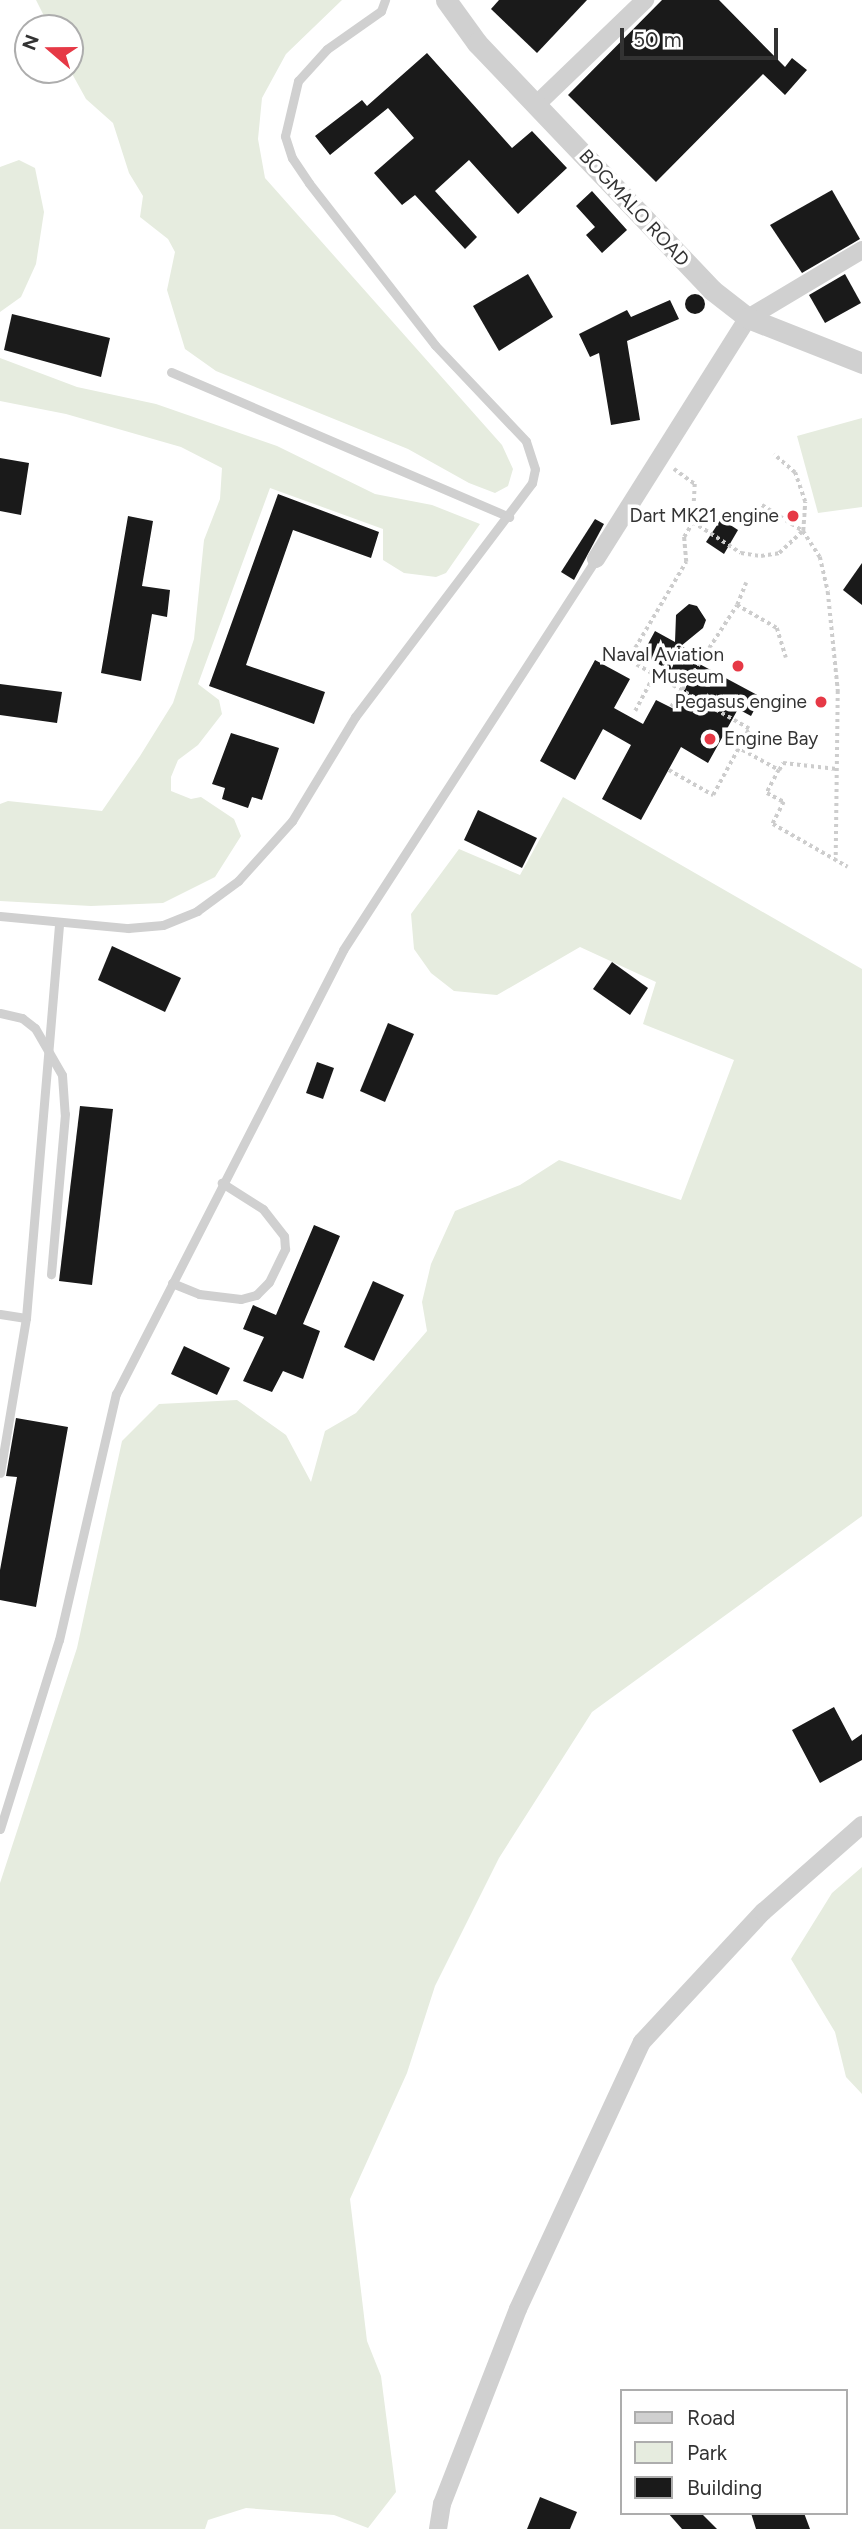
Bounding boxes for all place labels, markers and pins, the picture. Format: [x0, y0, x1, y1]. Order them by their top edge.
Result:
place label: Dart MK21 engine [630, 505, 779, 527]
marker: Dart MK21 engine [785, 508, 801, 524]
place label: Naval Aviation Museum [602, 644, 724, 688]
marker: Naval Aviation Museum [730, 658, 746, 674]
place label: Pegasus engine [674, 691, 807, 713]
marker: Pegasus engine [813, 694, 829, 710]
place label: Engine Bay [724, 728, 818, 750]
marker: Engine Bay [702, 731, 718, 747]

